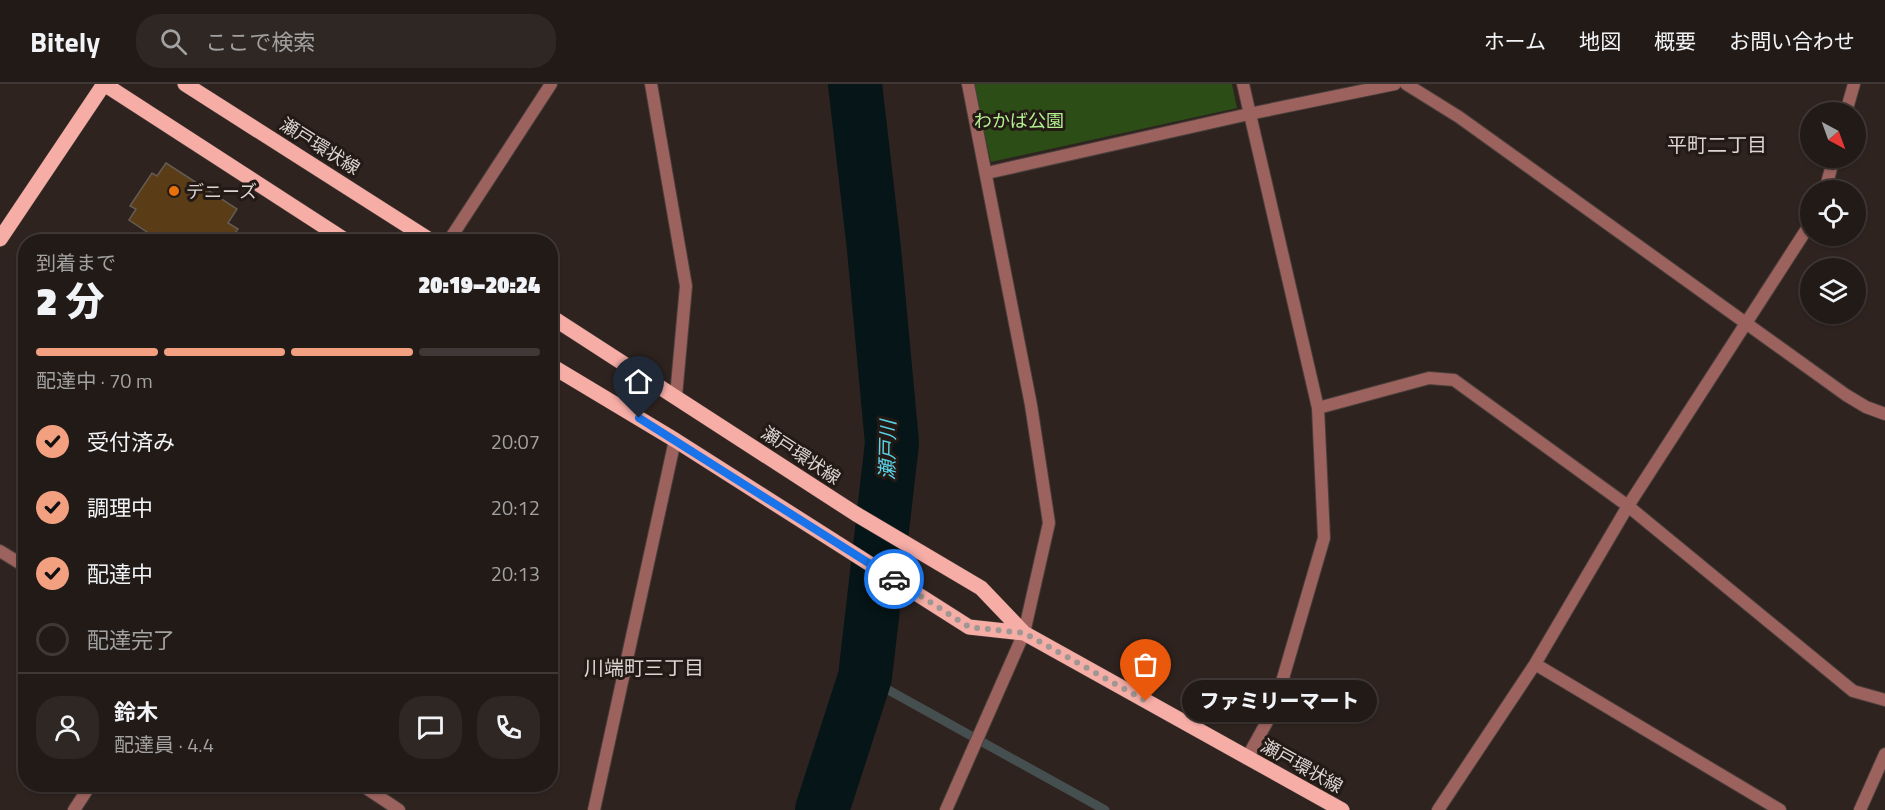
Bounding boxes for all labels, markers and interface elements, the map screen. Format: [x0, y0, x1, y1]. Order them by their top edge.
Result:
search box [136, 14, 556, 68]
text: Bitely [30, 20, 100, 63]
icon: search [157, 25, 190, 58]
text: ここで検索 [205, 25, 315, 59]
text: ホーム [1484, 25, 1546, 57]
text: 地図 [1579, 25, 1621, 57]
text: 概要 [1654, 25, 1696, 57]
text: お問い合わせ [1729, 25, 1855, 57]
north arrow [1800, 102, 1866, 168]
map controls [1800, 102, 1866, 324]
park label: わかば公園 [974, 107, 1064, 134]
street label: 瀬戸環状線 [275, 111, 365, 181]
district label: 平町二丁目 [1667, 129, 1767, 160]
place label: デニーズ [186, 178, 257, 205]
button: locate [1800, 180, 1866, 246]
marker: デニーズ [167, 184, 181, 198]
text: 到着まで [36, 247, 116, 278]
button: layers [1800, 258, 1866, 324]
text: 20:19–20:24 [418, 268, 540, 302]
text: 2 分 [36, 271, 105, 330]
pin [613, 356, 664, 418]
text: 配達中 · 70 m [36, 365, 153, 396]
icon: home [622, 365, 655, 398]
water label: 瀬戸川 [871, 418, 903, 480]
street label: 瀬戸環状線 [756, 419, 846, 491]
icon: check [36, 425, 69, 458]
text: 受付済み [87, 425, 175, 459]
text: 20:07 [491, 426, 540, 457]
icon: check [36, 491, 69, 524]
text: 調理中 [87, 491, 153, 525]
text: 20:12 [491, 492, 540, 523]
courier [864, 549, 924, 609]
icon: check [36, 557, 69, 590]
text: 配達中 [87, 557, 153, 591]
text: 20:13 [491, 558, 540, 589]
icon: car [878, 563, 911, 596]
text: 配達完了 [87, 623, 175, 657]
pin [1120, 639, 1171, 701]
icon: bag [1129, 648, 1162, 681]
district label: 川端町三丁目 [584, 652, 704, 683]
callout: ファミリーマート [1182, 680, 1377, 722]
text: ファミリーマート [1200, 685, 1360, 716]
text: 鈴木 [114, 695, 158, 729]
button: person [36, 696, 99, 759]
button: chat [399, 696, 462, 759]
button: phone [477, 696, 540, 759]
text: 配達員 · 4.4 [114, 729, 214, 760]
street label: 瀬戸環状線 [1256, 732, 1348, 800]

